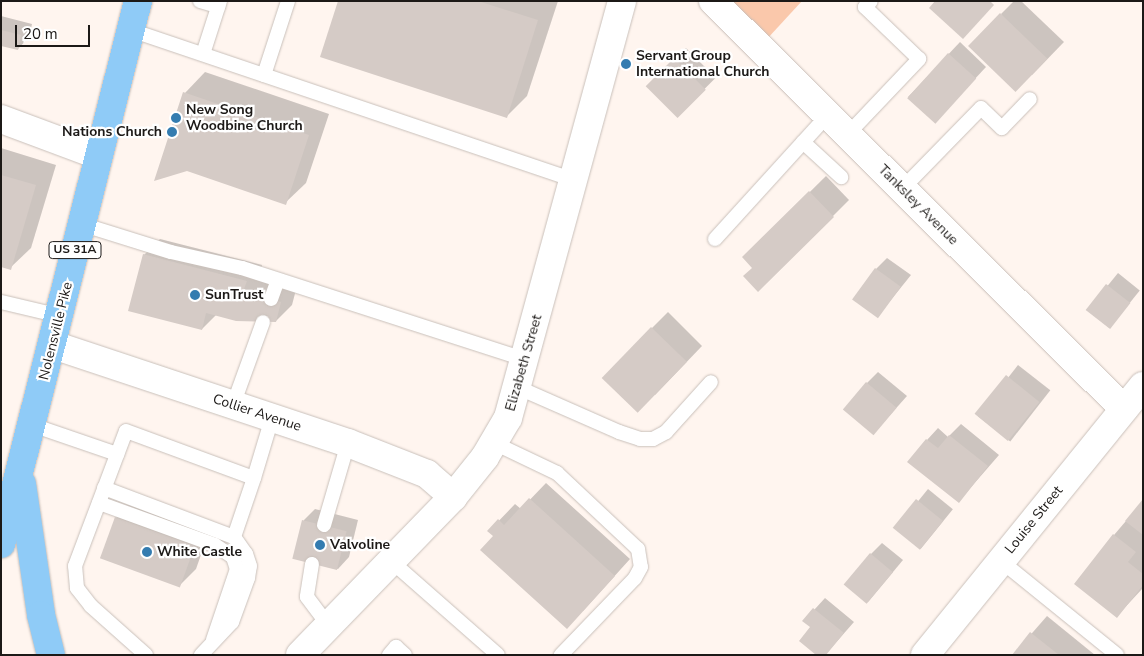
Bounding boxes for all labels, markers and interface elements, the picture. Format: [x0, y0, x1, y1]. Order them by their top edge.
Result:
scale bar [18, 15, 92, 47]
text: 20 m [23, 24, 58, 44]
place label: Servant Group International Church [636, 48, 769, 80]
marker: Servant Group International Church [620, 58, 632, 70]
place label: New Song Woodbine Church [186, 102, 303, 134]
marker: New Song Woodbine Church [170, 112, 182, 124]
place label: Nations Church [62, 124, 162, 140]
marker: Nations Church [166, 126, 178, 138]
street label: Tanksley Avenue [875, 162, 961, 248]
road number: US 31A [48, 240, 102, 260]
street label: Nolensville Pike [36, 280, 76, 382]
place label: SunTrust [205, 287, 263, 303]
marker: SunTrust [189, 289, 201, 301]
street label: Elizabeth Street [502, 313, 546, 413]
street label: Collier Avenue [211, 391, 303, 435]
street label: Louise Street [1002, 483, 1066, 557]
place label: Valvoline [330, 537, 390, 553]
marker: Valvoline [314, 539, 326, 551]
place label: White Castle [157, 544, 242, 560]
marker: White Castle [141, 546, 153, 558]

